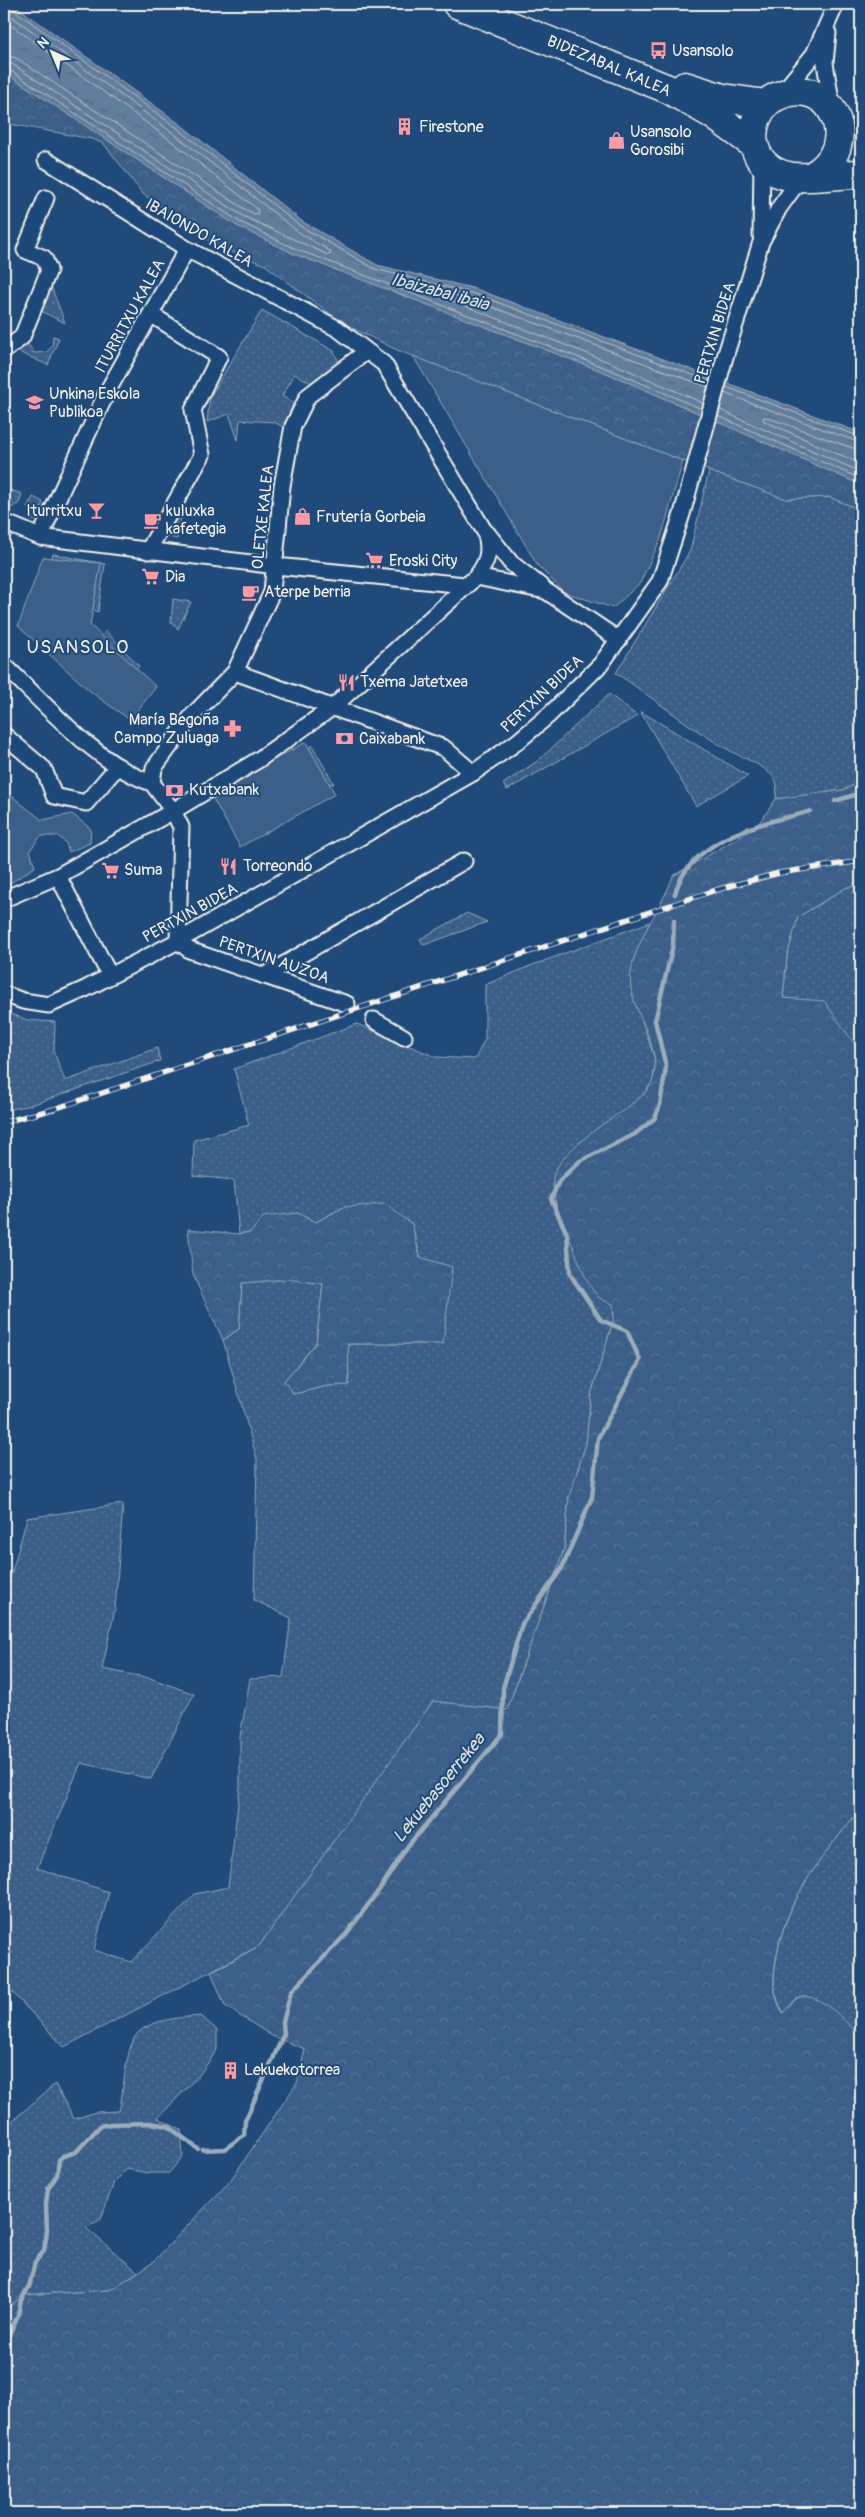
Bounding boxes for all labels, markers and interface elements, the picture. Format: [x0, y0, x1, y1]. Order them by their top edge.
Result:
north arrow [28, 28, 78, 78]
street label: BIDEZABAL KALEA [544, 31, 674, 101]
text: N [34, 34, 53, 52]
bus stop icon: Usansolo [648, 41, 668, 61]
place label: Usansolo [672, 41, 734, 61]
building icon: Firestone [395, 117, 415, 137]
place label: Firestone [419, 117, 484, 137]
place label: Usansolo Gorosibi [630, 122, 692, 160]
shop icon: Usansolo Gorosibi [606, 131, 626, 151]
street label: IBAIONDO KALEA [142, 194, 256, 272]
street label: ITURRITXU KALEA [91, 256, 169, 376]
water label: Ibaizabal ibaia [388, 268, 493, 317]
street label: PERTXIN BIDEA [690, 280, 740, 386]
place label: Unkina Eskola Publikoa [49, 384, 140, 422]
school or university icon: Unkina Eskola Publikoa [25, 393, 45, 413]
street label: OLETXE KALEA [248, 464, 278, 570]
place label: Iturritxu [26, 501, 82, 521]
bar icon: Iturritxu [86, 501, 106, 521]
place label: kuluxka kafetegia [166, 501, 226, 539]
shop icon: Frutería Gorbeia [292, 507, 312, 527]
place label: Frutería Gorbeia [316, 507, 426, 527]
cafe icon: kuluxka kafetegia [142, 510, 162, 530]
supermarket icon: Eroski City [365, 551, 385, 571]
place label: Eroski City [389, 551, 458, 571]
supermarket icon: Dia [141, 567, 161, 587]
place label: Dia [165, 567, 185, 587]
cafe icon: Aterpe berria [240, 582, 260, 602]
place label: Aterpe berria [264, 582, 351, 602]
district label: USANSOLO [27, 635, 129, 659]
street label: PERTXIN BIDEA [497, 651, 587, 737]
restaurant icon: Txema Jatetxea [336, 672, 356, 692]
place label: Txema Jatetxea [360, 672, 468, 692]
place label: María Begoña Campo Zuluaga [114, 710, 219, 748]
pharmacy icon: María Begoña Campo Zuluaga [223, 719, 243, 739]
bank icon: Caixabank [335, 729, 355, 749]
place label: Caixabank [359, 729, 425, 749]
bank icon: Kutxabank [165, 780, 185, 800]
place label: Kutxabank [189, 780, 259, 800]
restaurant icon: Torreondo [219, 856, 239, 876]
place label: Torreondo [243, 856, 313, 876]
supermarket icon: Suma [100, 860, 120, 880]
place label: Suma [124, 860, 163, 880]
street label: PERTXIN BIDEA [139, 879, 241, 947]
street label: PERTXIN AUZOA [216, 932, 332, 988]
water label: Lekuebasoerrekea [388, 1727, 491, 1847]
building icon: Lekuekotorrea [220, 2060, 240, 2080]
place label: Lekuekotorrea [244, 2060, 340, 2080]

